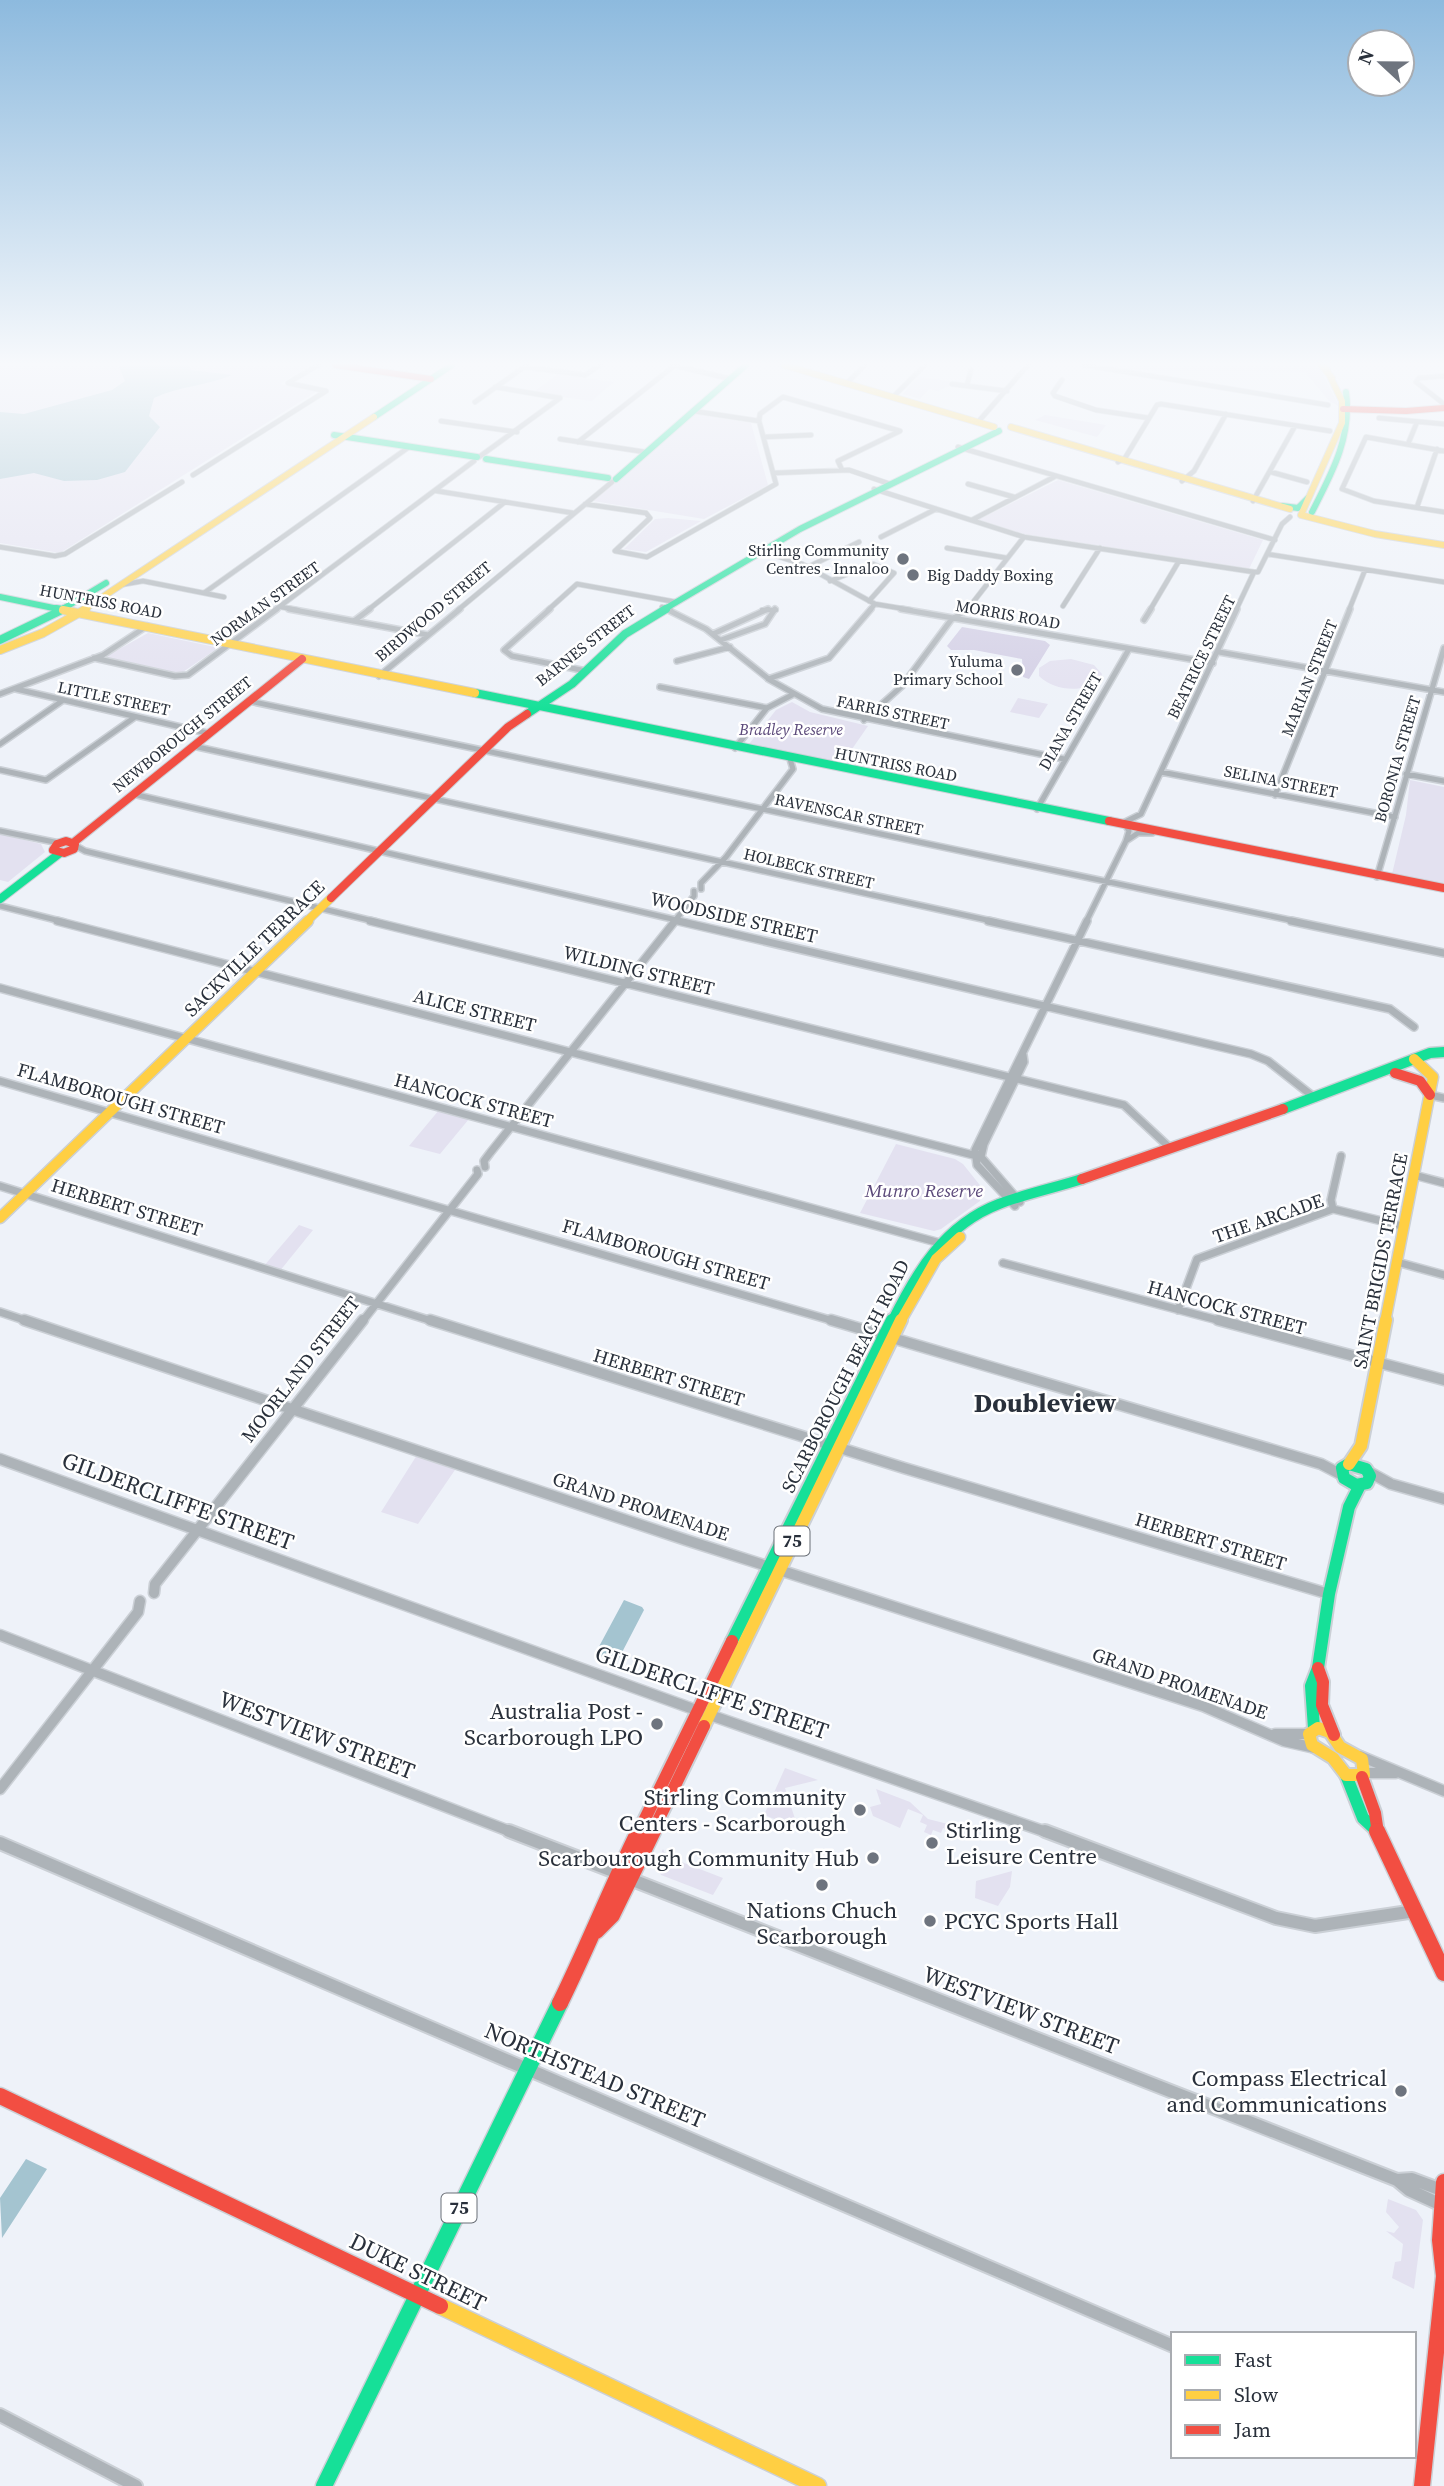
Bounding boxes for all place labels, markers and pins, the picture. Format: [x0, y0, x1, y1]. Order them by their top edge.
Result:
place label: Stirling Community Centres - Innaloo [748, 539, 890, 579]
marker: Stirling Community Centres - Innaloo [895, 551, 911, 567]
place label: Big Daddy Boxing [927, 564, 1053, 586]
marker: Big Daddy Boxing [905, 567, 921, 583]
place label: Yuluma Primary School [893, 650, 1004, 690]
marker: Yuluma Primary School [1009, 662, 1025, 678]
place label: Australia Post - Scarborough LPO [464, 1695, 643, 1753]
marker: Australia Post - Scarborough LPO [649, 1716, 665, 1732]
place label: Stirling Community Centers - Scarborough [619, 1781, 846, 1839]
marker: Stirling Community Centers - Scarborough [852, 1802, 868, 1818]
place label: Stirling Leisure Centre [946, 1814, 1097, 1872]
marker: Stirling Leisure Centre [924, 1835, 940, 1851]
place label: Scarbourough Community Hub [538, 1842, 859, 1874]
marker: Scarbourough Community Hub [865, 1850, 881, 1866]
marker: Nations Chuch Scarborough [814, 1877, 830, 1893]
place label: Nations Chuch Scarborough [747, 1894, 898, 1952]
place label: PCYC Sports Hall [944, 1905, 1119, 1937]
marker: PCYC Sports Hall [922, 1913, 938, 1929]
place label: Compass Electrical and Communications [1167, 2062, 1387, 2120]
marker: Compass Electrical and Communications [1393, 2083, 1409, 2099]

